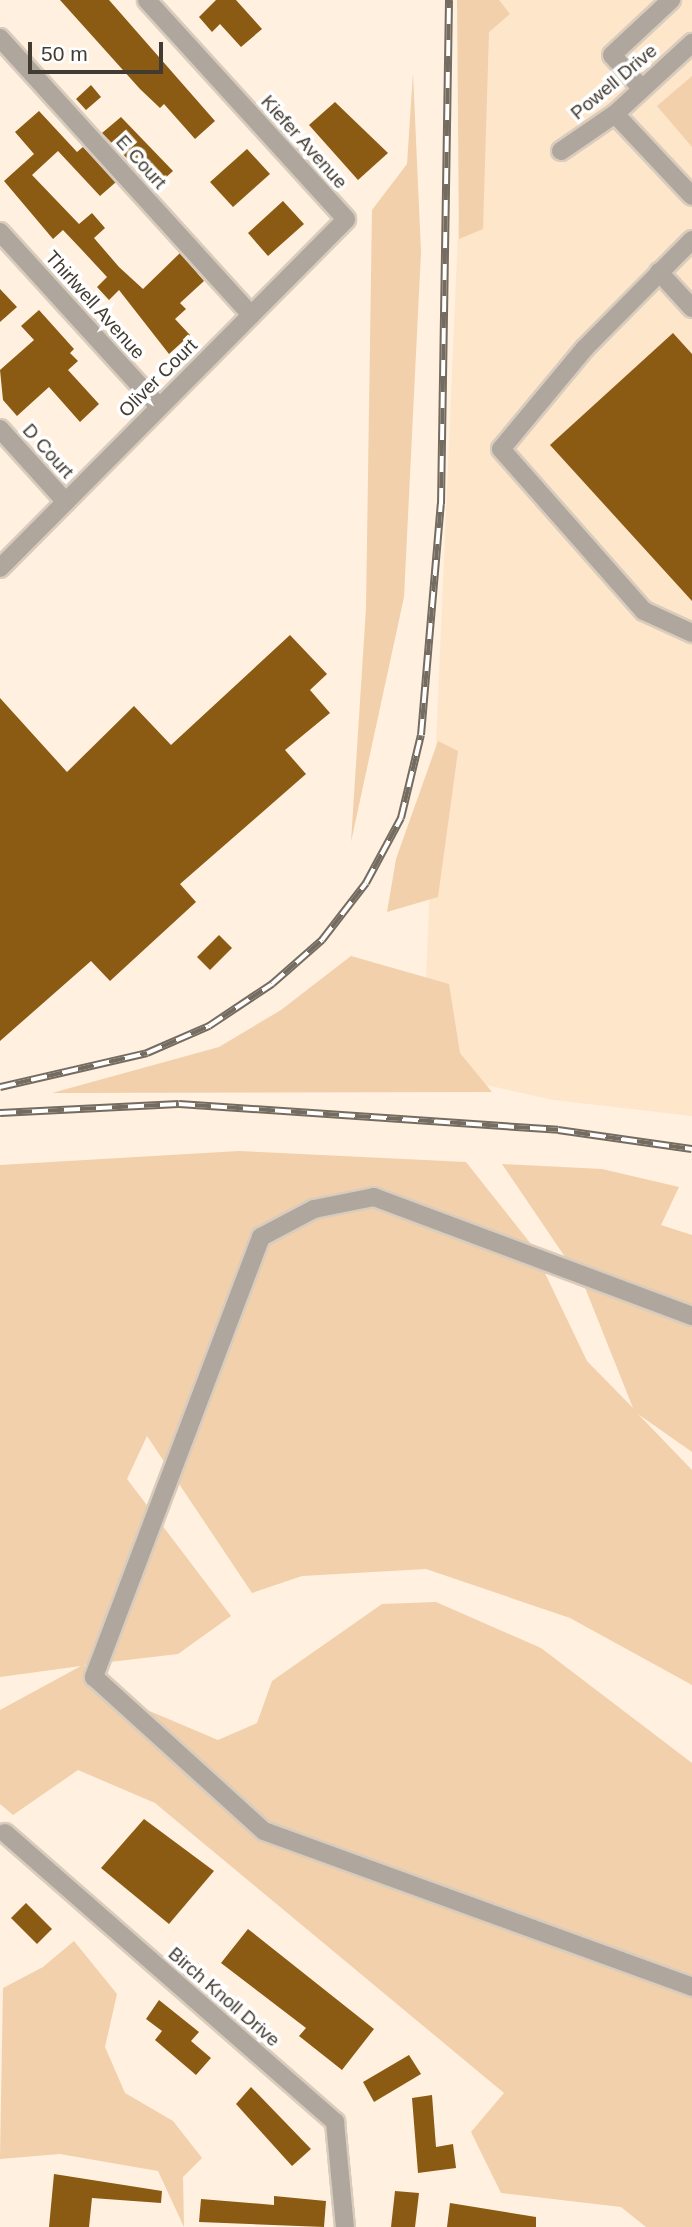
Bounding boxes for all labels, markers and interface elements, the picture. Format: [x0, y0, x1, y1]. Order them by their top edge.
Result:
scale bar [32, 28, 166, 72]
street label: Powell Drive [566, 39, 662, 125]
text: 50 m [41, 42, 88, 65]
street label: Kiefer Avenue [256, 90, 352, 194]
street label: E Court [111, 130, 171, 194]
street label: Thirlwell Avenue [40, 246, 150, 364]
street label: Oliver Court [114, 334, 202, 422]
street label: D Court [18, 419, 78, 483]
street label: Birch Knoll Drive [164, 1942, 284, 2052]

